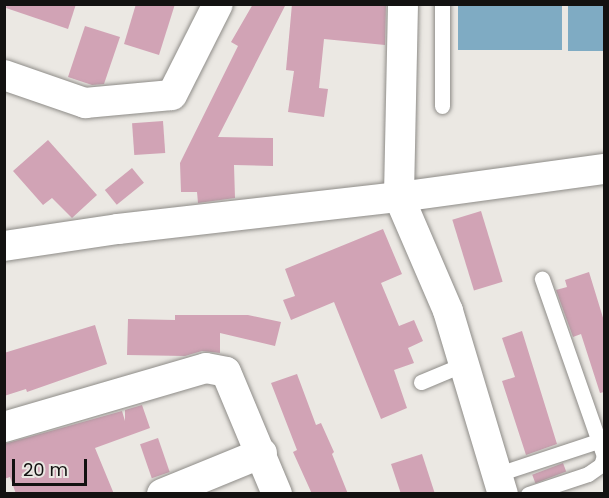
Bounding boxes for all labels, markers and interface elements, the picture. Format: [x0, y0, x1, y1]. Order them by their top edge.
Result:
scale bar [15, 447, 90, 485]
text: 20 m [23, 457, 68, 482]

